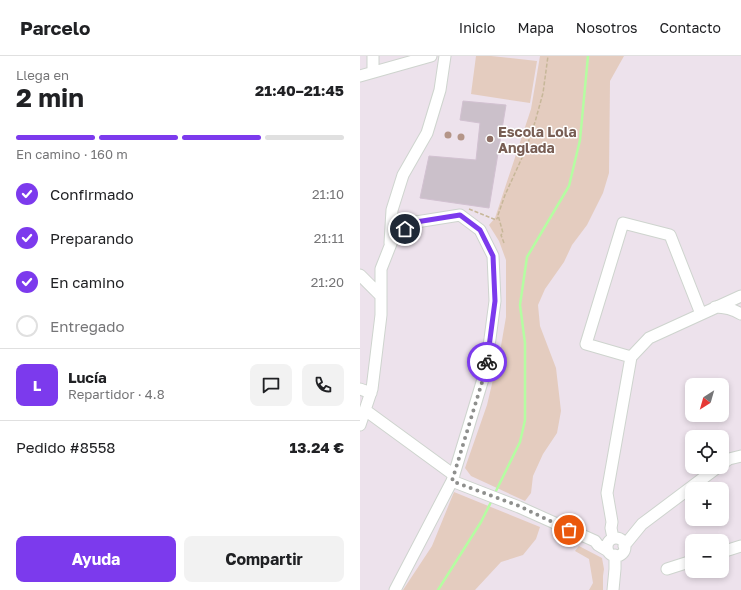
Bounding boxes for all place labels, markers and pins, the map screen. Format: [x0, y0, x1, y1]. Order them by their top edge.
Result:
place label: Escola Lola Anglada [498, 123, 577, 156]
marker: Escola Lola Anglada [485, 134, 495, 144]
pin [388, 212, 422, 246]
pin [552, 513, 586, 547]

